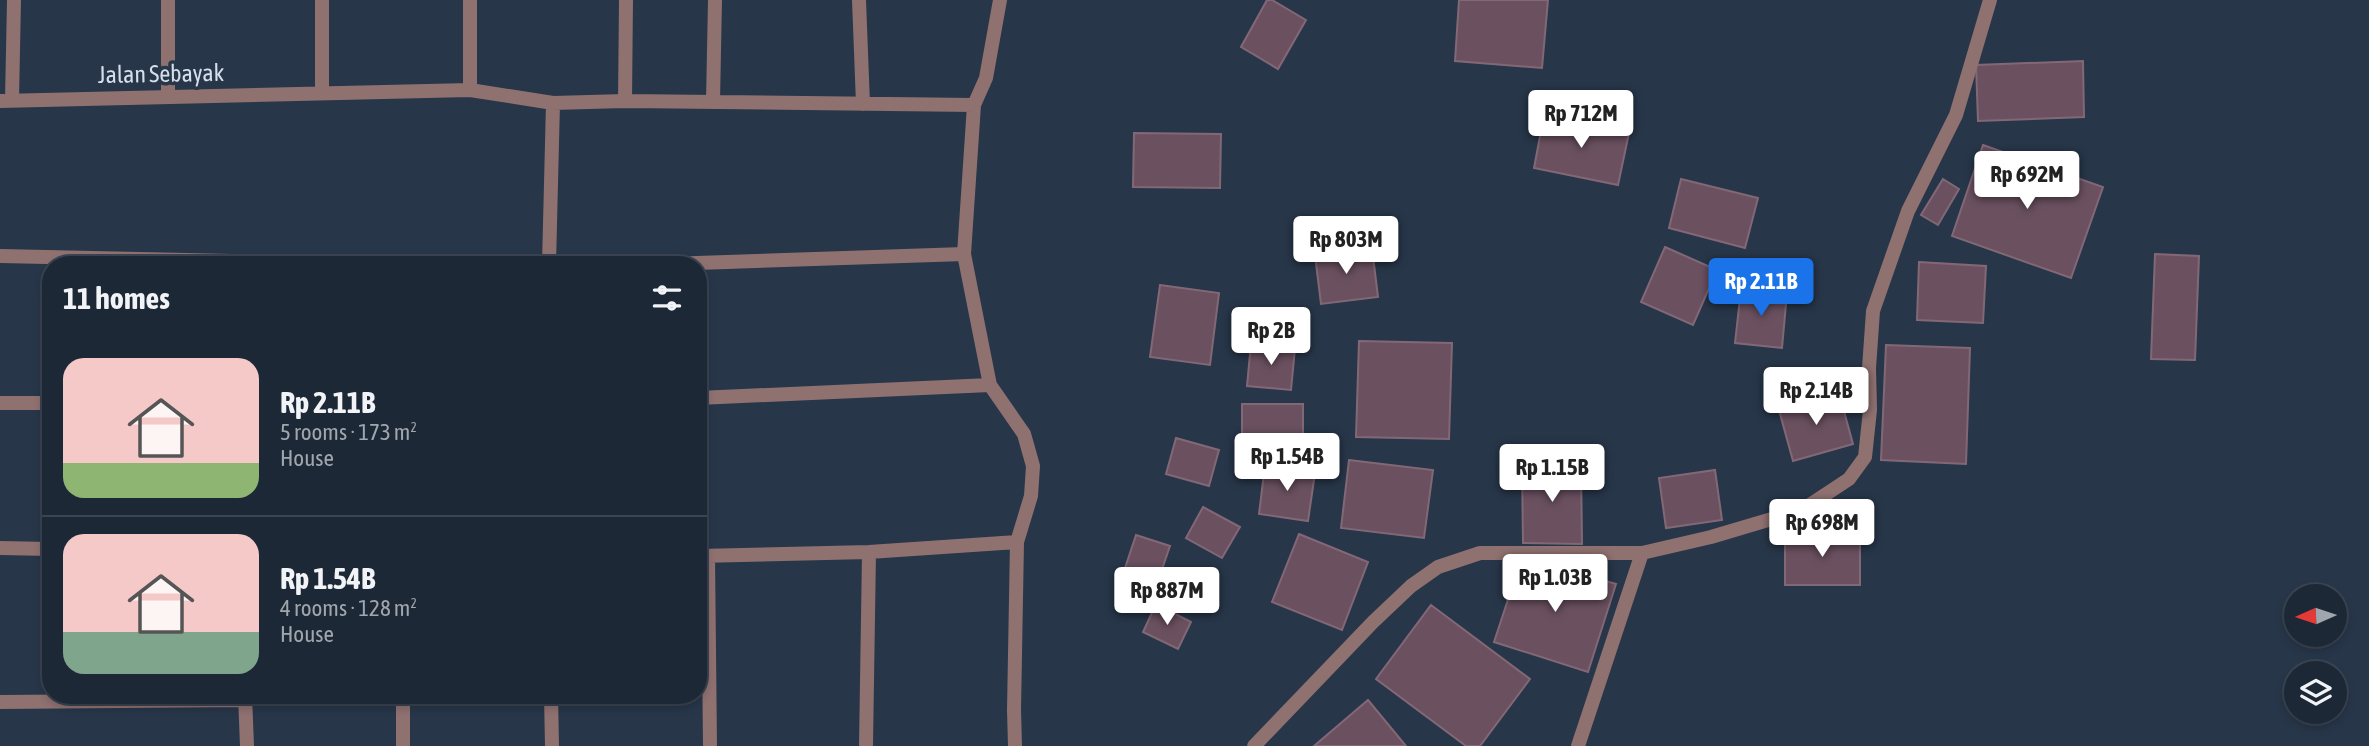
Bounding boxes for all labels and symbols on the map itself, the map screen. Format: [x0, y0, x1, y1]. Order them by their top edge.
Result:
street label: Jalan Sebayak [98, 59, 225, 88]
pin: Rp 712M [1516, 90, 1646, 150]
pin: Rp 692M [1962, 152, 2092, 211]
pin: Rp 803M [1281, 216, 1411, 276]
pin: Rp 2.11B [1689, 258, 1833, 318]
pin: Rp 2B [1222, 308, 1320, 367]
pin: Rp 2.14B [1744, 368, 1888, 427]
pin: Rp 1.54B [1215, 434, 1359, 493]
pin: Rp 1.15B [1480, 444, 1624, 504]
pin: Rp 698M [1757, 500, 1887, 559]
pin: Rp 1.03B [1483, 554, 1627, 614]
pin: Rp 887M [1102, 568, 1232, 627]
north arrow [2284, 584, 2347, 648]

